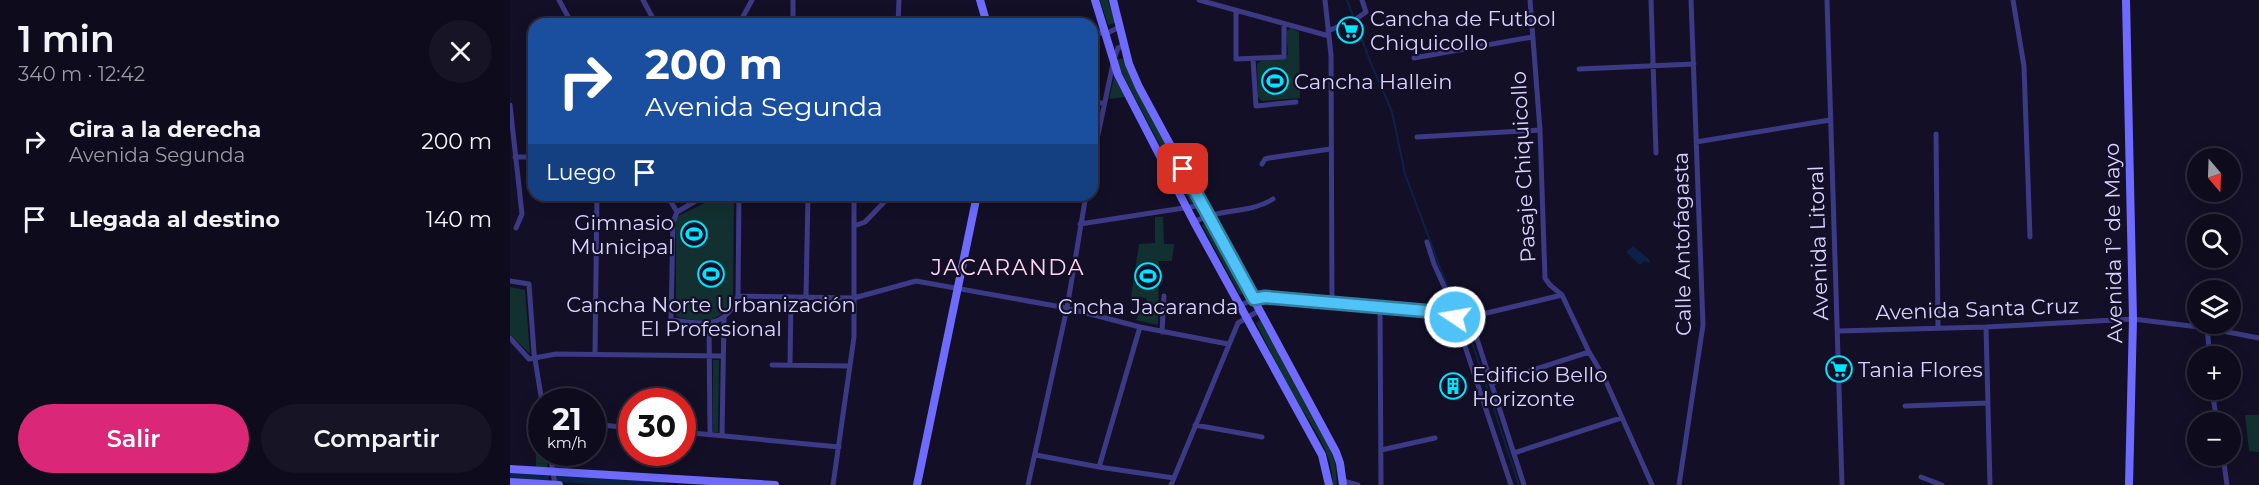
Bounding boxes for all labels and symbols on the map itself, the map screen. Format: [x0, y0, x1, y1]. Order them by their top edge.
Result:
place label: Cancha de Futbol Chiquicollo [1370, 6, 1556, 55]
supermarket icon: Cancha de Futbol Chiquicollo [1335, 15, 1365, 45]
sports icon: Cancha Hallein [1260, 66, 1290, 96]
place label: Cancha Hallein [1294, 69, 1452, 94]
street label: Pasaje Chiquicollo [1505, 71, 1541, 263]
street label: Avenida 1º de Mayo [2099, 142, 2127, 344]
pin [1157, 143, 1208, 194]
north arrow [2187, 148, 2241, 202]
street label: Calle Antofagasta [1668, 152, 1696, 336]
street label: Avenida Litoral [1803, 165, 1833, 321]
place label: Gimnasio Municipal [570, 210, 674, 259]
sports icon: Gimnasio Municipal [679, 219, 709, 249]
district label: JACARANDA [930, 254, 1085, 281]
sports icon: Cancha Norte Urbanización El Profesional [696, 259, 726, 289]
sports icon: Cncha Jacaranda [1133, 261, 1163, 291]
position arrow [1423, 285, 1487, 349]
place label: Cancha Norte Urbanización El Profesional [566, 292, 856, 341]
street label: Avenida Santa Cruz [1875, 293, 2079, 325]
place label: Cncha Jacaranda [1058, 294, 1238, 319]
supermarket icon: Tania Flores [1824, 354, 1854, 384]
place label: Tania Flores [1858, 357, 1983, 382]
place label: Edificio Bello Horizonte [1472, 362, 1607, 411]
building icon: Edificio Bello Horizonte [1438, 371, 1468, 401]
speed limit sign: 30 [618, 388, 696, 466]

